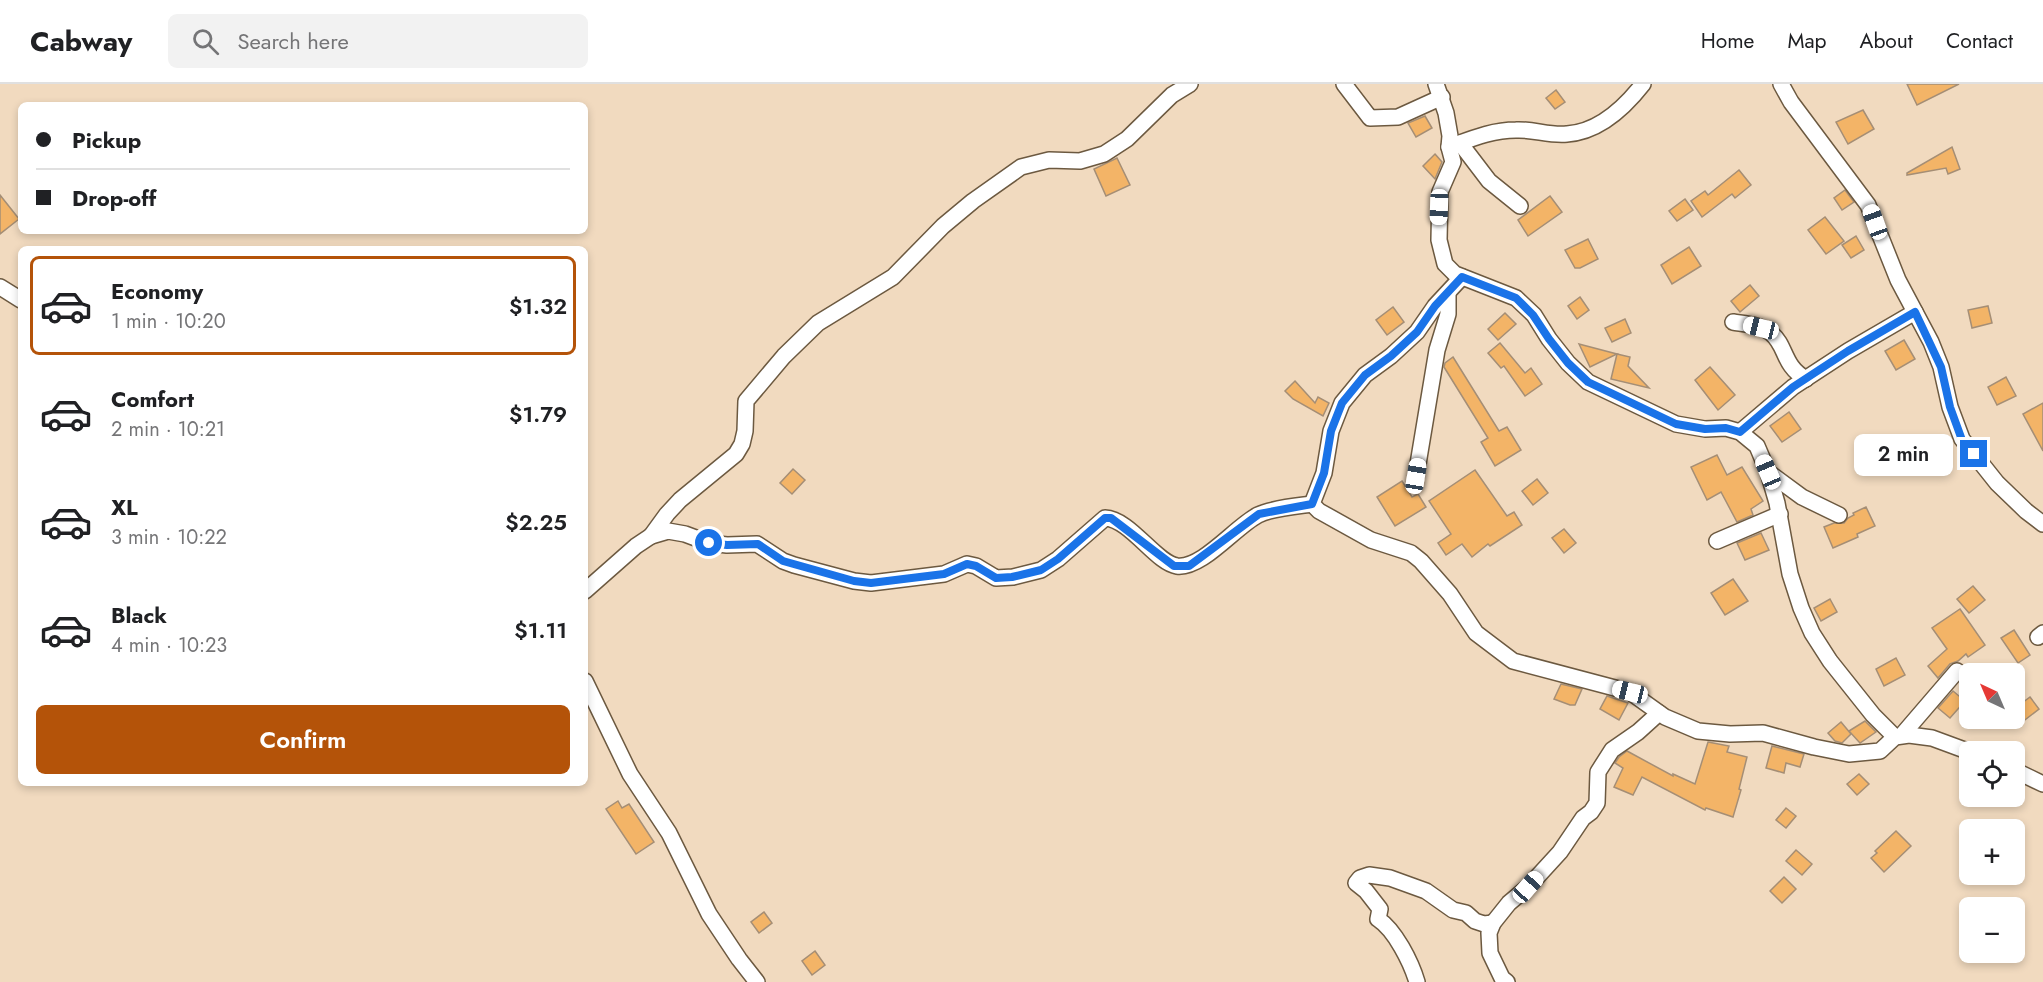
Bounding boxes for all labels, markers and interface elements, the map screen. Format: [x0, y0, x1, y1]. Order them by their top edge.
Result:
search box [168, 14, 588, 68]
text: Cabway [30, 21, 132, 62]
icon: search [189, 25, 222, 58]
text: Search here [237, 25, 349, 57]
text: Home [1701, 26, 1754, 56]
text: Map [1787, 26, 1827, 56]
text: About [1860, 26, 1913, 56]
text: Contact [1946, 26, 2013, 56]
text: Pickup [72, 124, 141, 156]
text: Drop-off [72, 182, 156, 214]
car [1429, 189, 1449, 225]
car [1860, 202, 1890, 242]
text: Economy [111, 275, 203, 307]
icon: car [39, 279, 93, 333]
text: $1.32 [509, 290, 567, 322]
text: 1 min · 10:20 [111, 307, 226, 336]
car [1741, 315, 1781, 341]
text: Comfort [111, 383, 194, 415]
icon: car [39, 387, 93, 441]
text: $1.79 [509, 398, 567, 430]
text: 2 min · 10:21 [111, 415, 225, 444]
callout: 2 min [1854, 433, 1953, 475]
text: 2 min [1878, 440, 1929, 469]
route end [1960, 440, 1987, 467]
car [1753, 452, 1783, 492]
car [1404, 457, 1428, 495]
text: XL [111, 491, 138, 523]
icon: car [39, 495, 93, 549]
text: $2.25 [505, 506, 567, 538]
text: 3 min · 10:22 [111, 523, 227, 552]
route start [695, 529, 722, 556]
text: Black [111, 599, 167, 631]
icon: car [39, 603, 93, 657]
text: $1.11 [514, 614, 567, 646]
text: 4 min · 10:23 [111, 631, 227, 660]
north arrow [1959, 663, 2025, 729]
map controls [1959, 663, 2025, 963]
car [1610, 679, 1650, 705]
button: Confirm [36, 705, 570, 774]
button: locate [1959, 741, 2025, 807]
button: + [1959, 819, 2025, 885]
car [1509, 868, 1547, 906]
button: − [1959, 897, 2025, 963]

